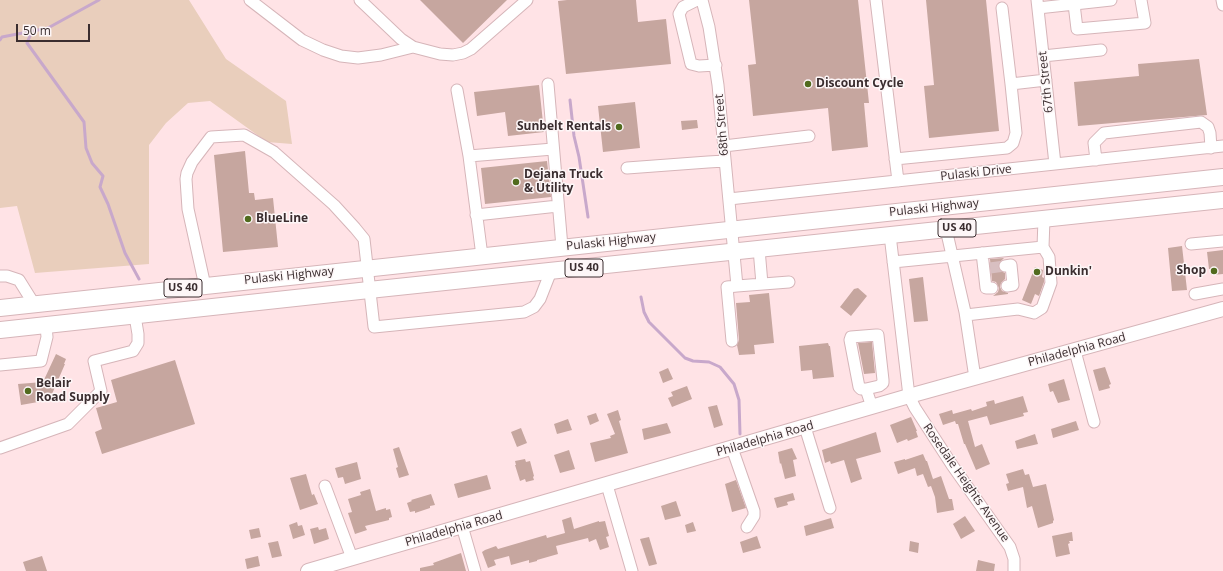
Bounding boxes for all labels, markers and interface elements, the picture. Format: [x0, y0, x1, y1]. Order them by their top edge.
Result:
scale bar [18, 16, 92, 42]
text: 50 m [23, 22, 51, 39]
street label: 67th Street [1036, 50, 1056, 114]
place label: Discount Cycle [816, 77, 904, 91]
marker: Discount Cycle [803, 79, 813, 89]
street label: 68th Street [712, 93, 732, 157]
place label: Sunbelt Rentals [517, 120, 611, 134]
marker: Sunbelt Rentals [614, 122, 624, 132]
street label: Pulaski Drive [940, 162, 1012, 184]
place label: Dejana Truck & Utility [524, 168, 603, 196]
marker: Dejana Truck & Utility [511, 177, 521, 187]
street label: Pulaski Highway [888, 196, 980, 220]
place label: BlueLine [256, 212, 308, 226]
marker: BlueLine [243, 214, 253, 224]
road number: US 40 [938, 219, 976, 237]
street label: Pulaski Highway [565, 230, 657, 254]
road number: US 40 [565, 259, 603, 277]
street label: Pulaski Highway [243, 264, 335, 288]
place label: Shop [1176, 264, 1206, 278]
place label: Dunkin' [1045, 265, 1092, 279]
marker: Shop [1209, 266, 1219, 276]
marker: Dunkin' [1032, 267, 1042, 277]
road number: US 40 [164, 279, 202, 297]
street label: Philadelphia Road [1027, 330, 1127, 370]
place label: Belair Road Supply [36, 377, 109, 405]
marker: Belair Road Supply [23, 386, 33, 396]
street label: Philadelphia Road [715, 418, 815, 460]
street label: Rosedale Heights Avenue [920, 421, 1012, 545]
street label: Philadelphia Road [404, 508, 504, 550]

